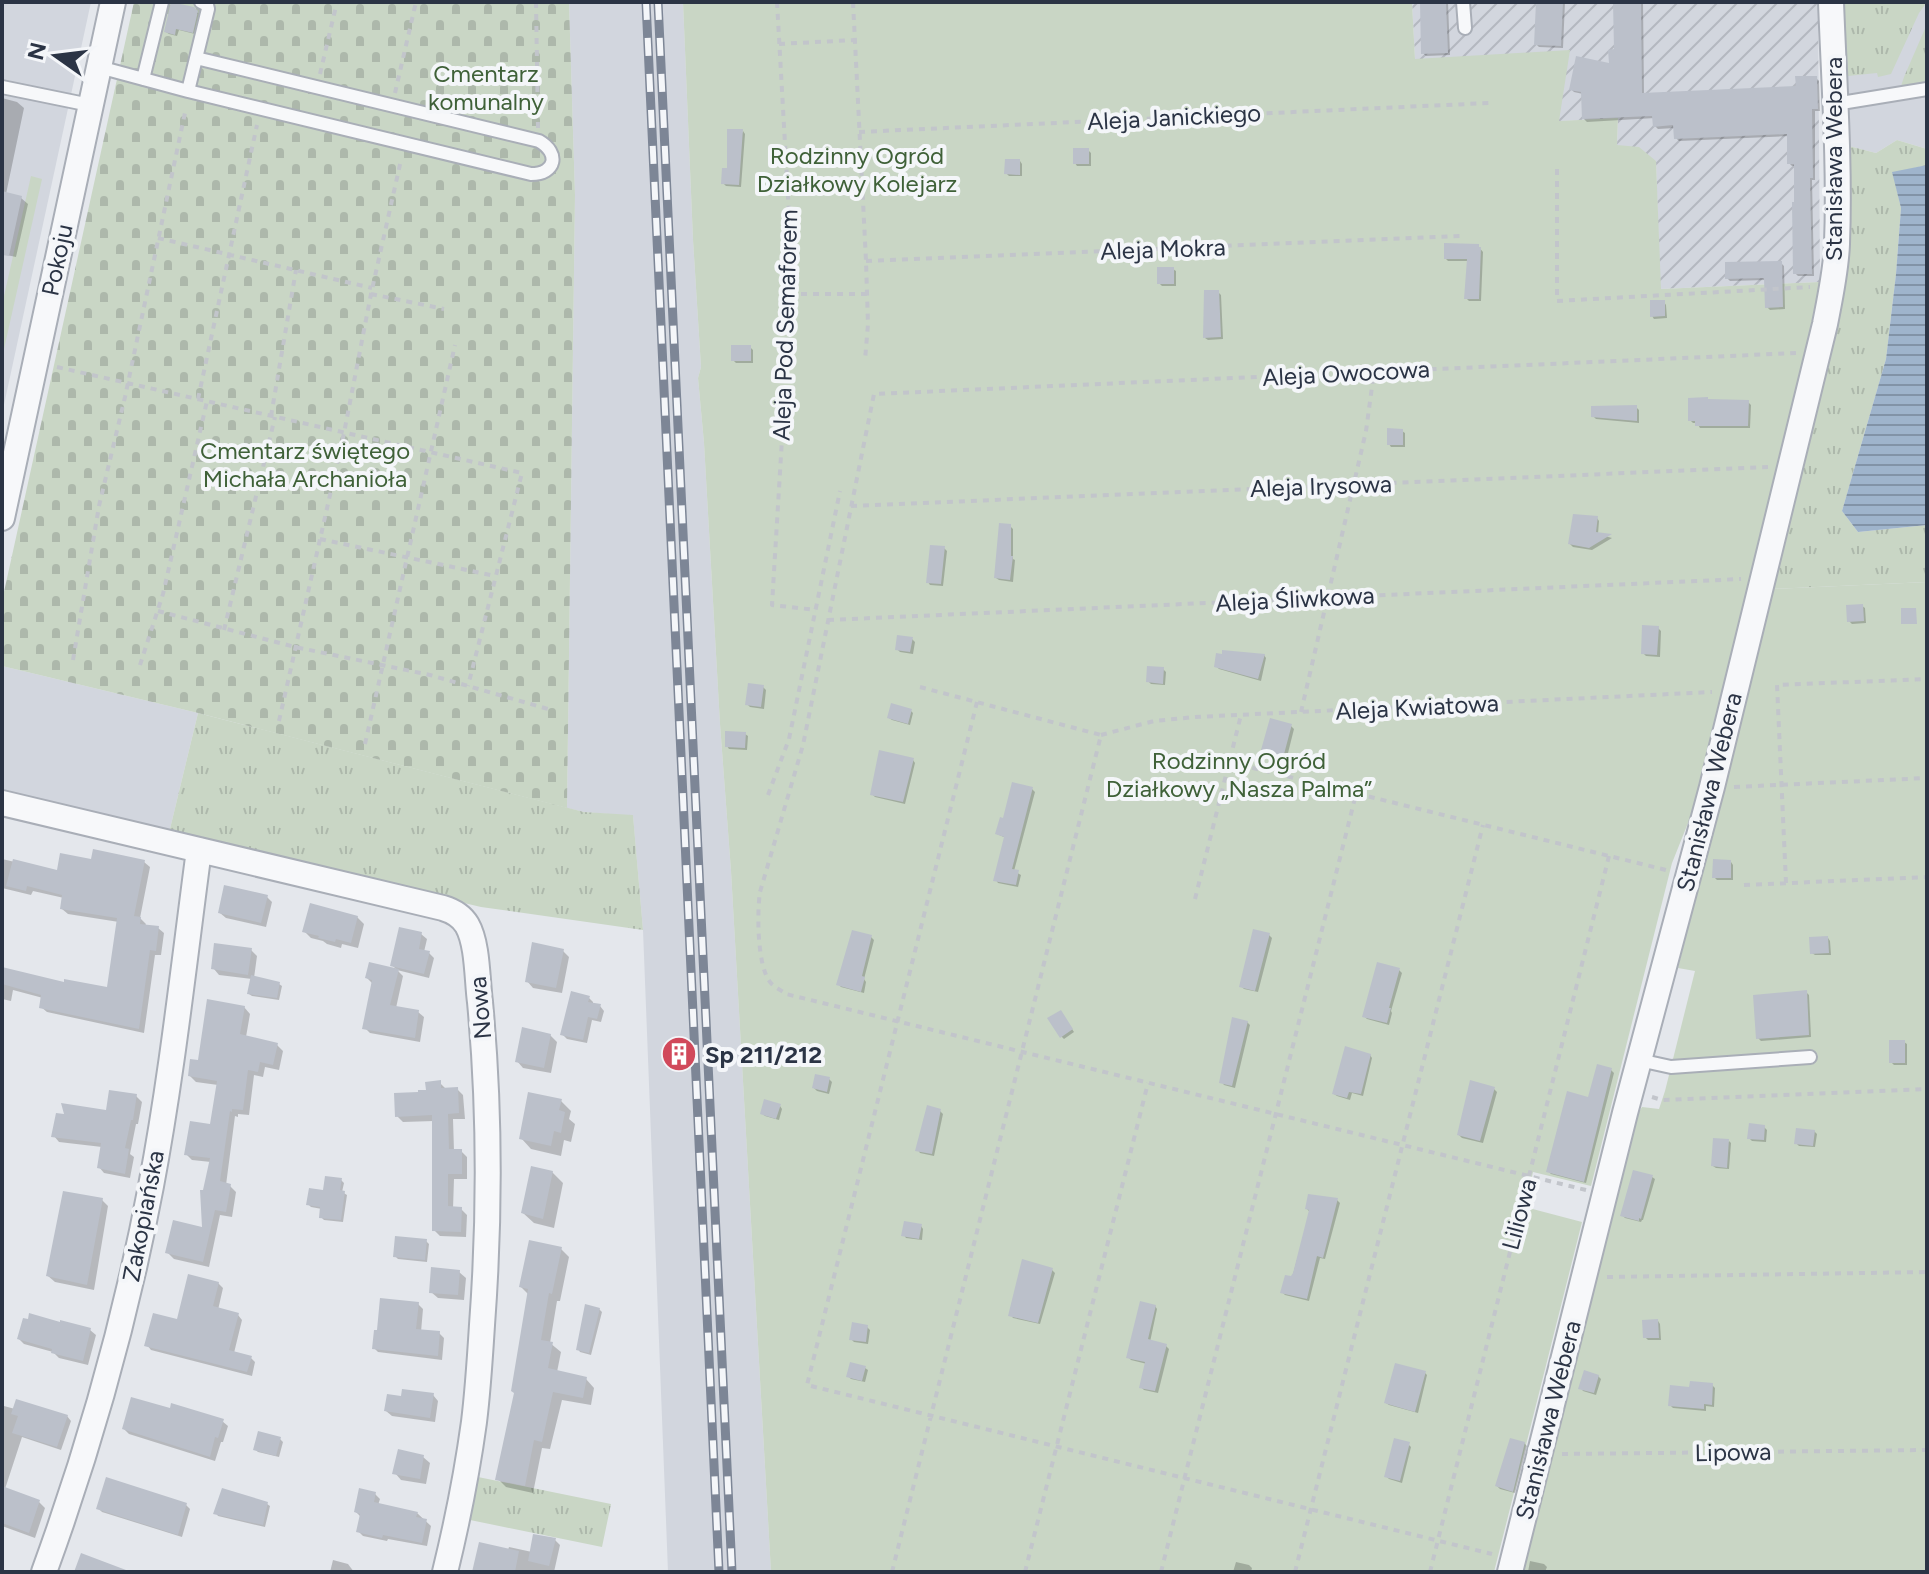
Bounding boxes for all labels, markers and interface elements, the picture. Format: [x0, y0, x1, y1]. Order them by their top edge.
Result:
north arrow [16, 16, 96, 96]
text: N [22, 40, 52, 63]
street label: Stanisława Webera [1819, 57, 1848, 261]
park label: Cmentarz komunalny [428, 59, 544, 116]
street label: Aleja Janickiego [1086, 98, 1262, 136]
park label: Rodzinny Ogród Działkowy Kolejarz [757, 141, 957, 198]
street label: Aleja Pod Semaforem [766, 209, 804, 441]
street label: Pokoju [35, 221, 79, 299]
street label: Aleja Mokra [1100, 232, 1226, 266]
street label: Aleja Owocowa [1262, 354, 1430, 392]
park label: Cmentarz świętego Michała Archanioła [200, 436, 410, 493]
street label: Aleja Irysowa [1250, 469, 1392, 503]
street label: Aleja Śliwkowa [1215, 580, 1375, 618]
street label: Aleja Kwiatowa [1334, 688, 1500, 726]
street label: Stanisława Webera [1670, 689, 1748, 895]
park label: Rodzinny Ogród Działkowy „Nasza Palma” [1106, 746, 1372, 803]
street label: Nowa [463, 975, 497, 1041]
building icon: Sp 211/212 [660, 1035, 698, 1073]
place label: Sp 211/212 [705, 1040, 822, 1069]
street label: Zakopiańska [116, 1148, 170, 1284]
street label: Liliowa [1496, 1175, 1542, 1253]
street label: Stanisława Webera [1509, 1317, 1587, 1523]
street label: Lipowa [1694, 1437, 1772, 1467]

